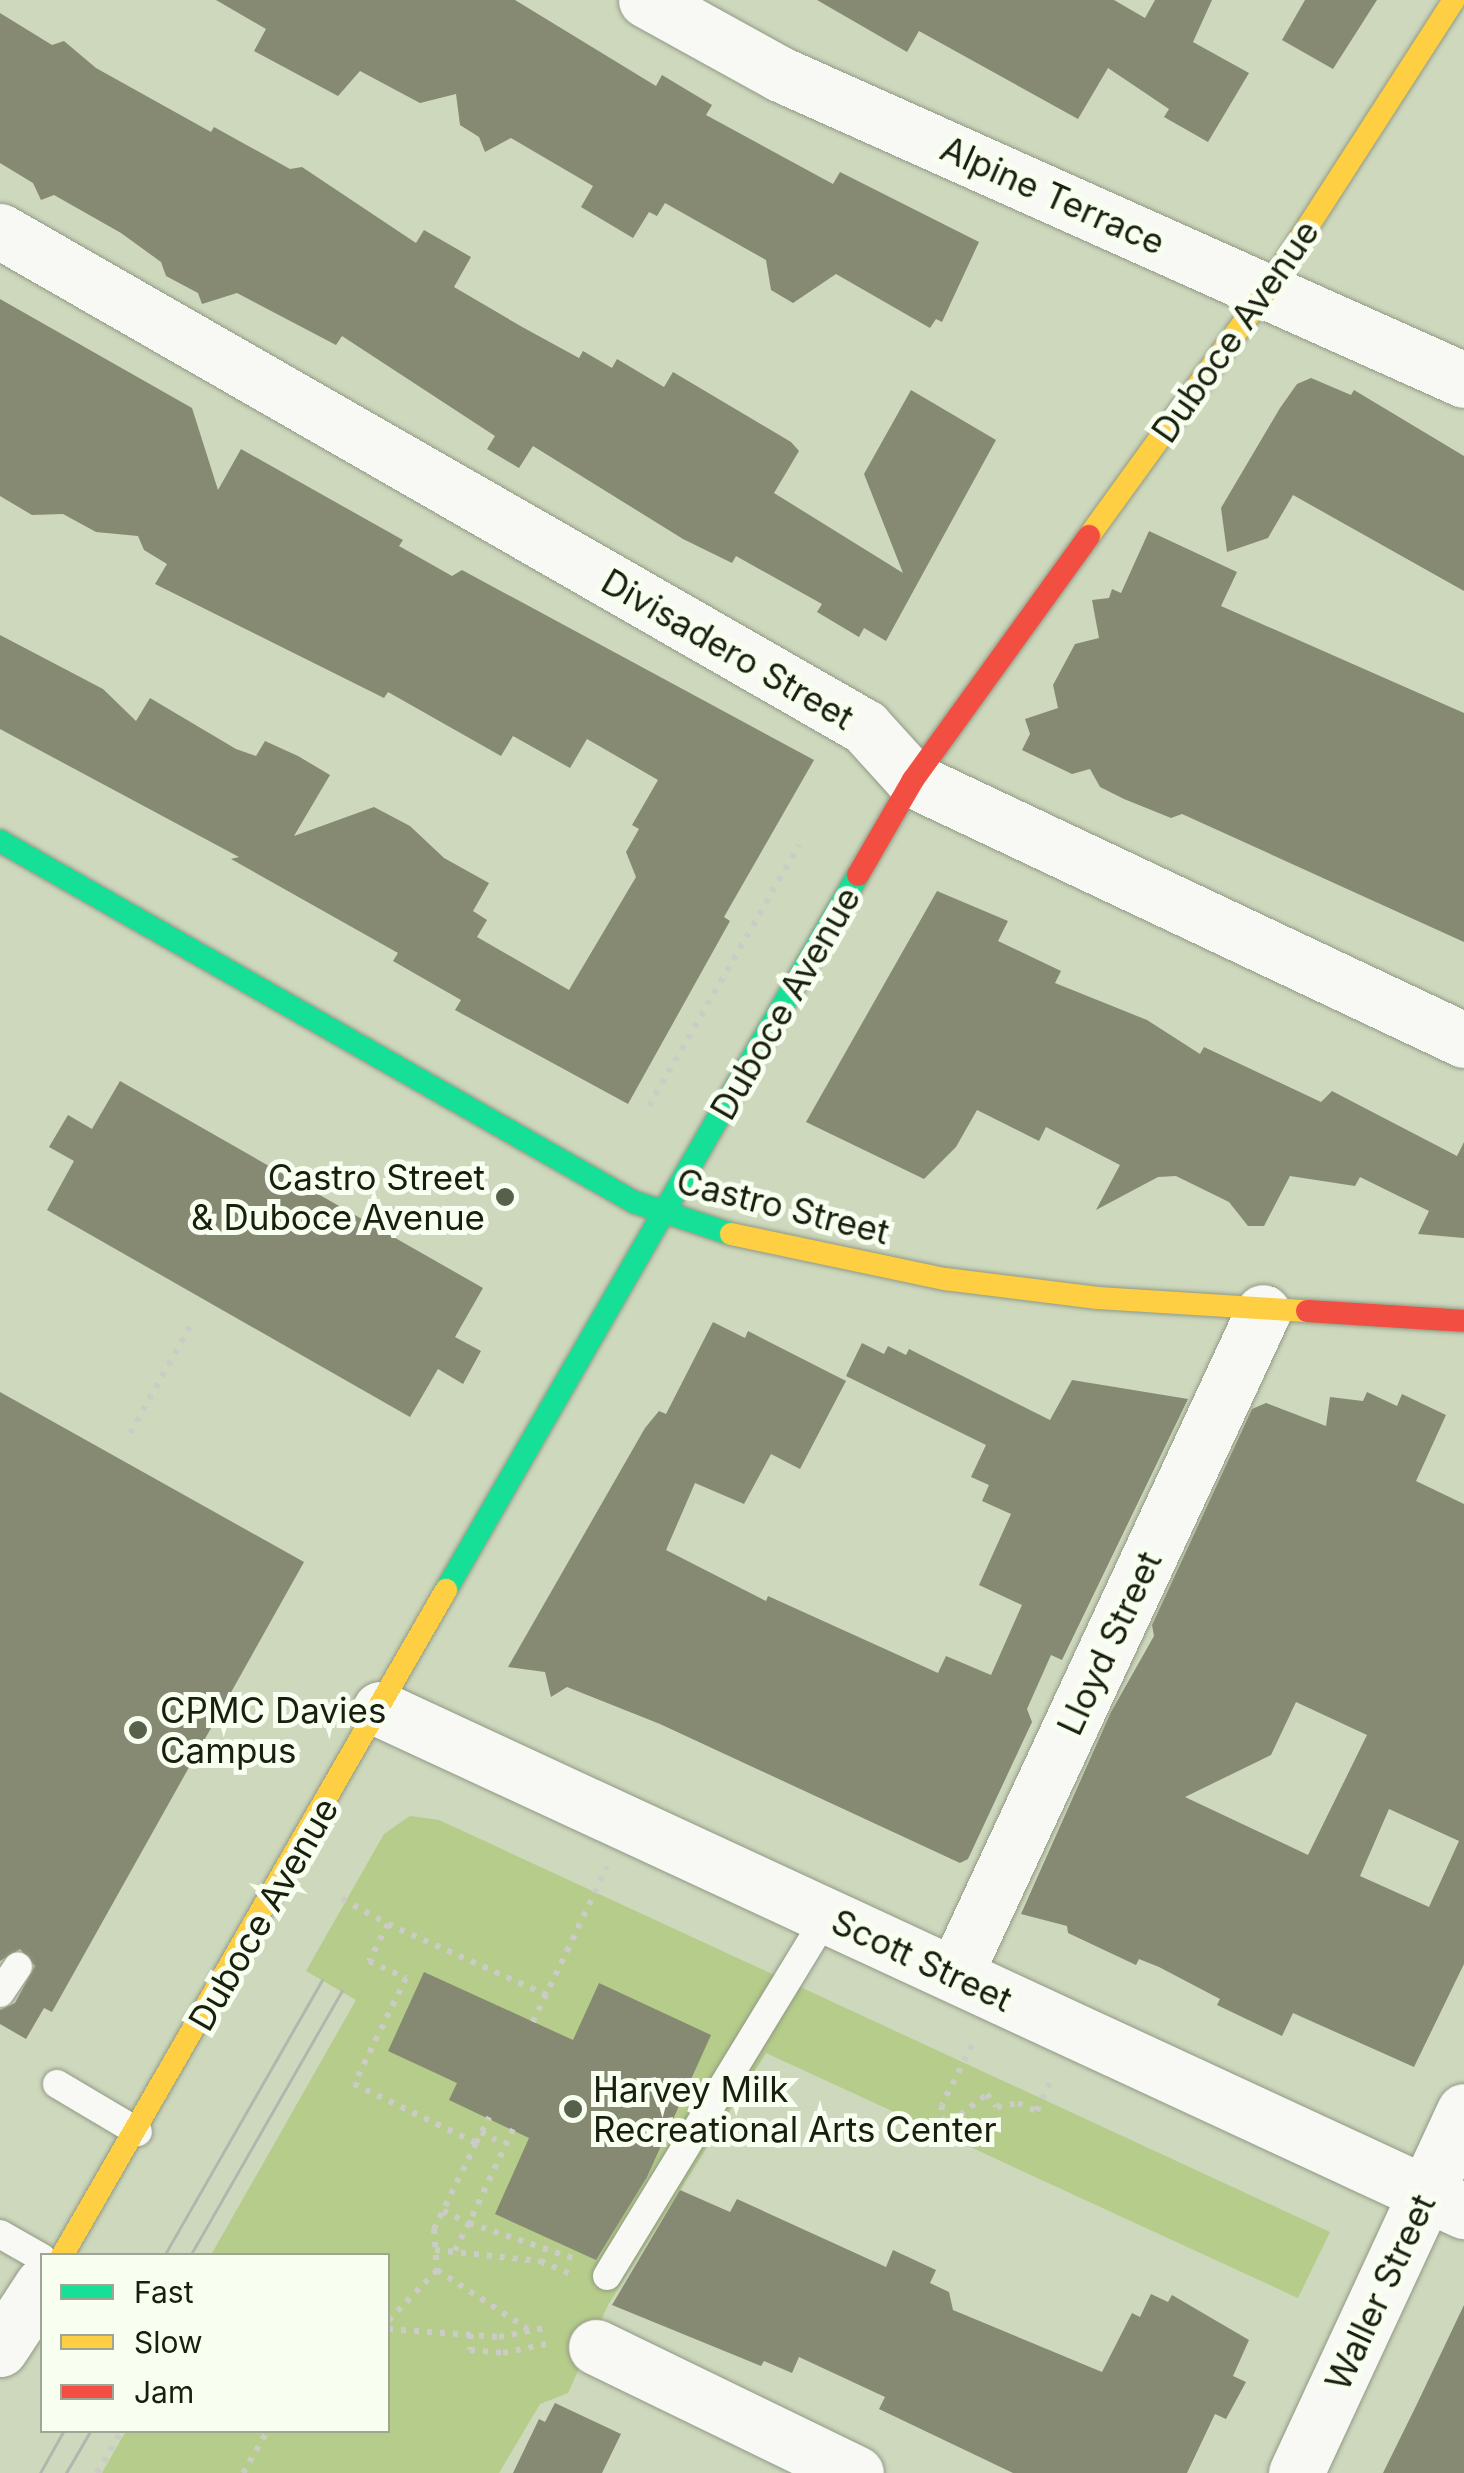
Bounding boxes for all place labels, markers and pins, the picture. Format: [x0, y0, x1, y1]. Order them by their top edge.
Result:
place label: Castro Street & Duboce Avenue [191, 1156, 485, 1238]
marker: Castro Street & Duboce Avenue [494, 1186, 516, 1208]
place label: CPMC Davies Campus [160, 1689, 386, 1771]
marker: CPMC Davies Campus [125, 1717, 151, 1743]
place label: Harvey Milk Recreational Arts Center [593, 2068, 997, 2150]
marker: Harvey Milk Recreational Arts Center [562, 2098, 584, 2120]

